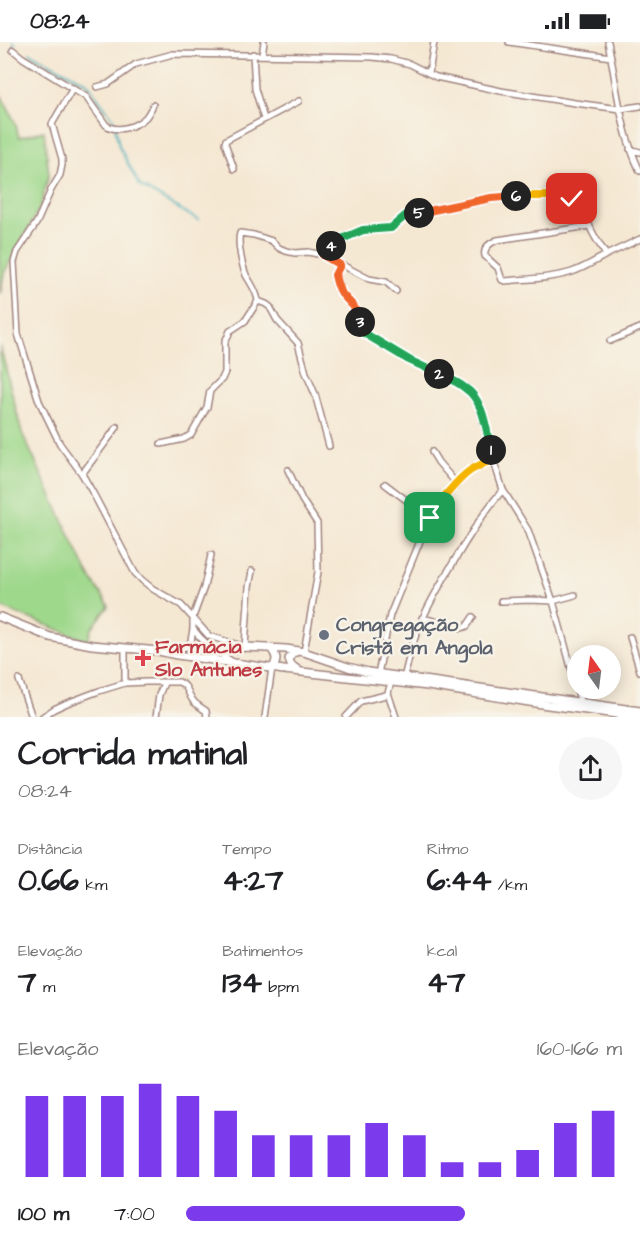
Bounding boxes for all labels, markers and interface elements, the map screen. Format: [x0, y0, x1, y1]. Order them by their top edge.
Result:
text: 08:24 [30, 6, 89, 37]
pin [546, 173, 597, 224]
pin: 6 [501, 181, 531, 211]
icon: check [555, 182, 588, 215]
text: 6 [511, 185, 521, 207]
pin: 5 [404, 198, 434, 228]
text: 5 [413, 202, 425, 224]
pin: 4 [316, 231, 346, 261]
text: 4 [326, 235, 336, 257]
pin: 3 [345, 307, 375, 337]
text: 3 [356, 311, 364, 333]
pin: 2 [424, 359, 454, 389]
text: 2 [434, 363, 444, 385]
pin: 1 [476, 435, 506, 465]
text: 1 [490, 439, 492, 461]
pin [404, 492, 455, 543]
icon: arrive [413, 501, 446, 534]
place label: Congregação Cristã em Angola [336, 611, 493, 663]
marker: Congregação Cristã em Angola [317, 628, 331, 642]
place label: Farmácia Slo Antunes [154, 633, 262, 684]
north arrow [567, 645, 621, 699]
map controls [567, 645, 621, 699]
marker: Farmácia Slo Antunes [136, 651, 150, 665]
text: Corrida matinal [18, 731, 248, 777]
button: share [559, 737, 622, 800]
text: 08:24 [18, 777, 72, 805]
text: Distância [18, 838, 82, 860]
text: Tempo [222, 838, 271, 860]
text: Ritmo [427, 838, 468, 860]
text: 0.66 [18, 860, 79, 902]
text: 4:27 [222, 860, 283, 902]
text: 6:44 [427, 860, 491, 902]
text: km [79, 874, 107, 896]
text: /km [491, 874, 527, 896]
text: Elevação [18, 940, 82, 962]
text: Batimentos [222, 940, 303, 962]
text: kcal [427, 940, 457, 962]
text: 7 [18, 962, 36, 1004]
text: 134 [222, 962, 262, 1004]
text: 47 [427, 962, 466, 1004]
text: m [36, 976, 55, 998]
text: bpm [262, 976, 299, 998]
text: Elevação [18, 1035, 98, 1063]
text: 160–166 m [537, 1035, 622, 1063]
text: 100 m [18, 1200, 69, 1228]
text: 7:00 [114, 1200, 155, 1228]

